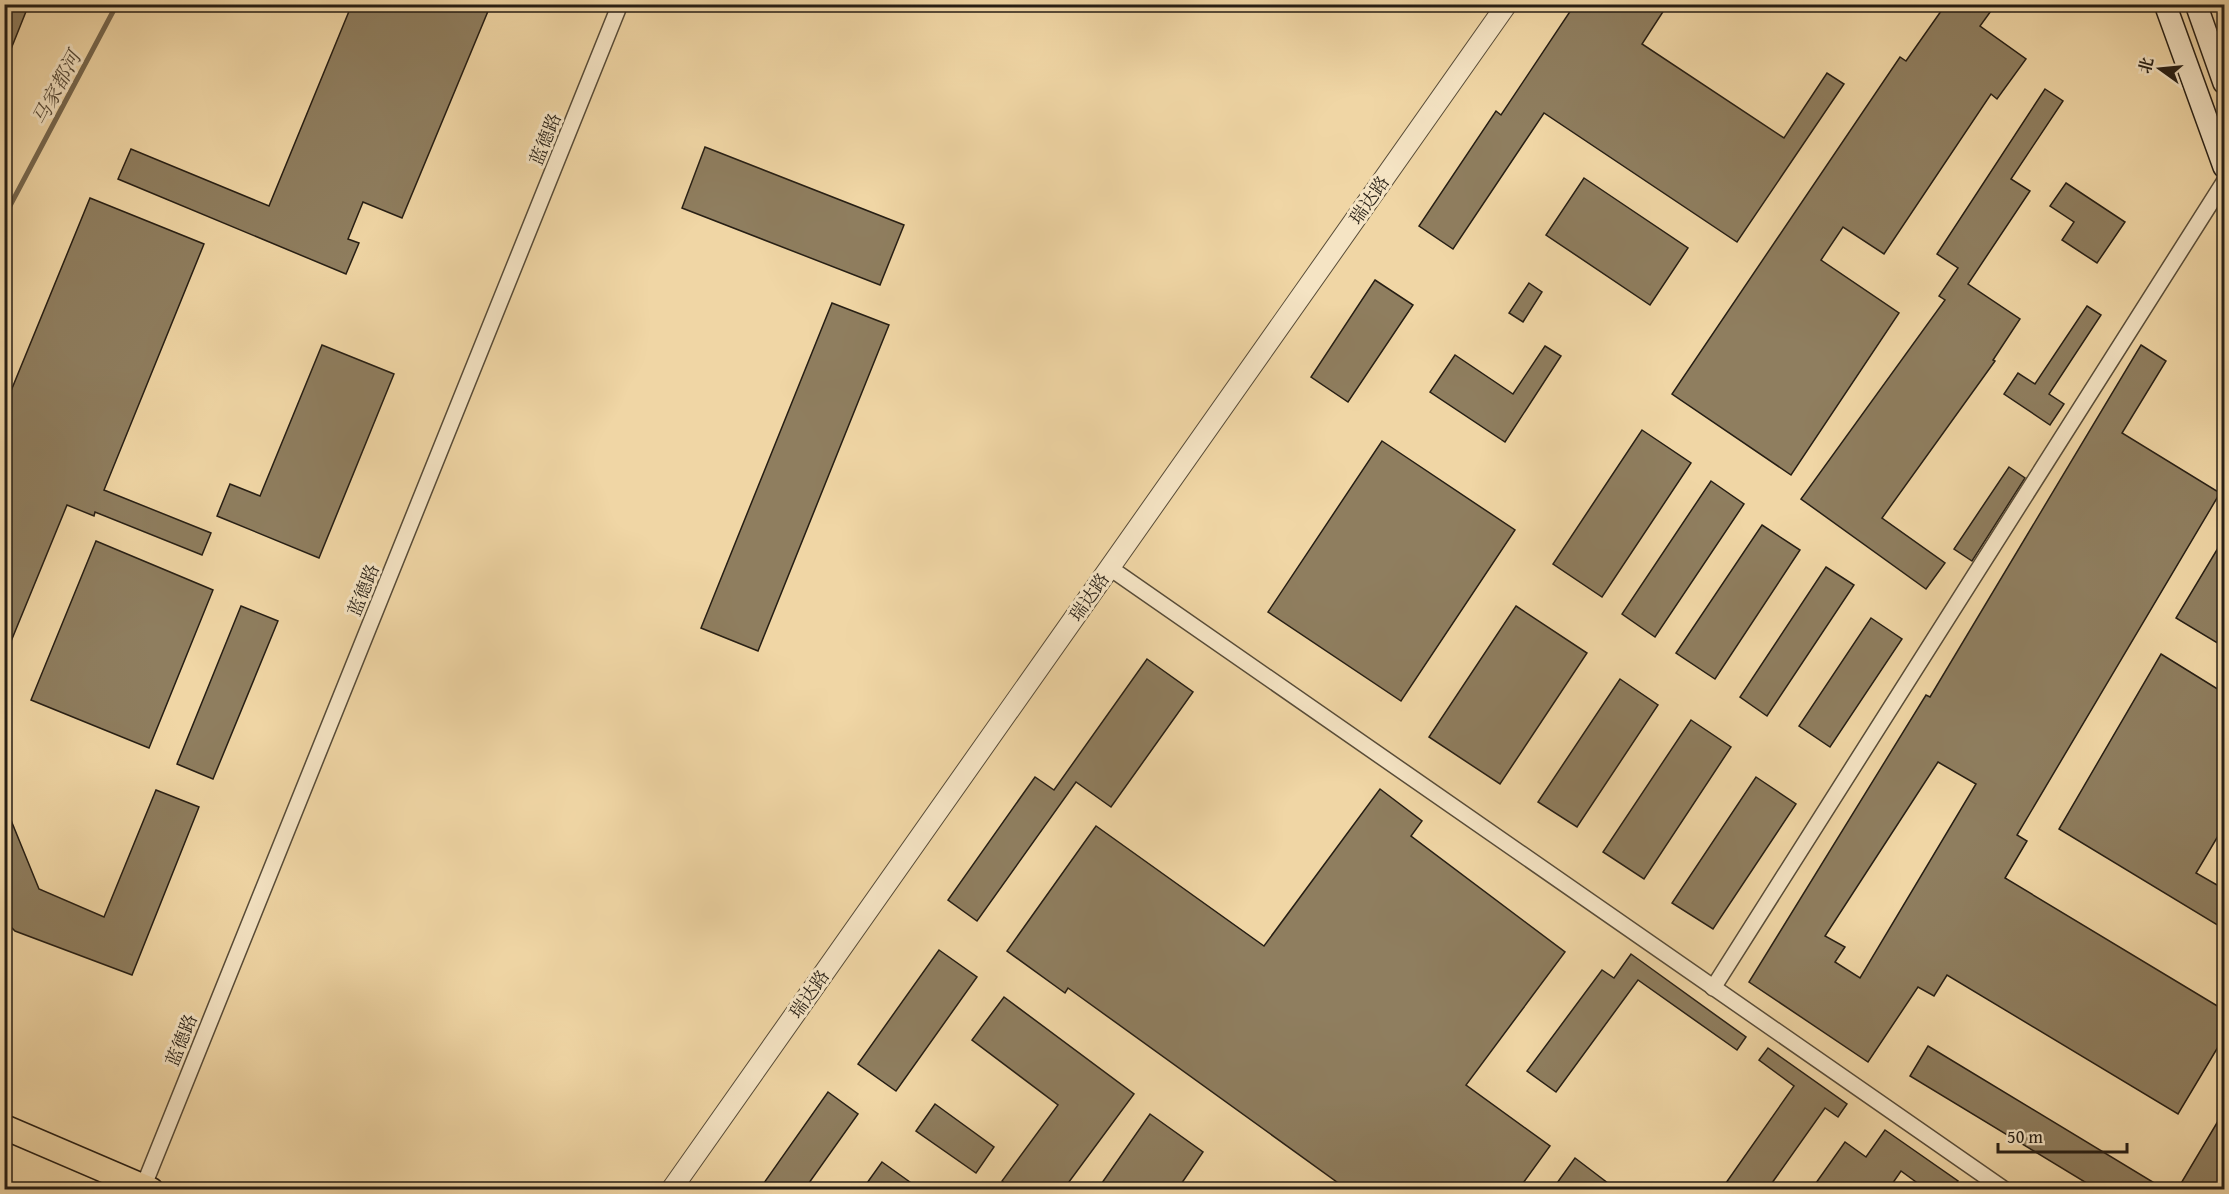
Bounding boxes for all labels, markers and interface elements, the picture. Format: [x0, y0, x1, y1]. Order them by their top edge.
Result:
north arrow [2130, 39, 2190, 99]
water label: 马家都河 [24, 43, 89, 130]
text: 北 [2132, 54, 2159, 76]
street label: 蓝德路 [522, 109, 568, 169]
street label: 瑞达路 [1342, 170, 1396, 230]
street label: 蓝德路 [340, 560, 386, 620]
street label: 瑞达路 [1062, 567, 1116, 627]
street label: 瑞达路 [782, 964, 836, 1024]
street label: 蓝德路 [158, 1010, 204, 1070]
scale bar [1998, 1116, 2127, 1154]
text: 50 m [2007, 1123, 2043, 1150]

